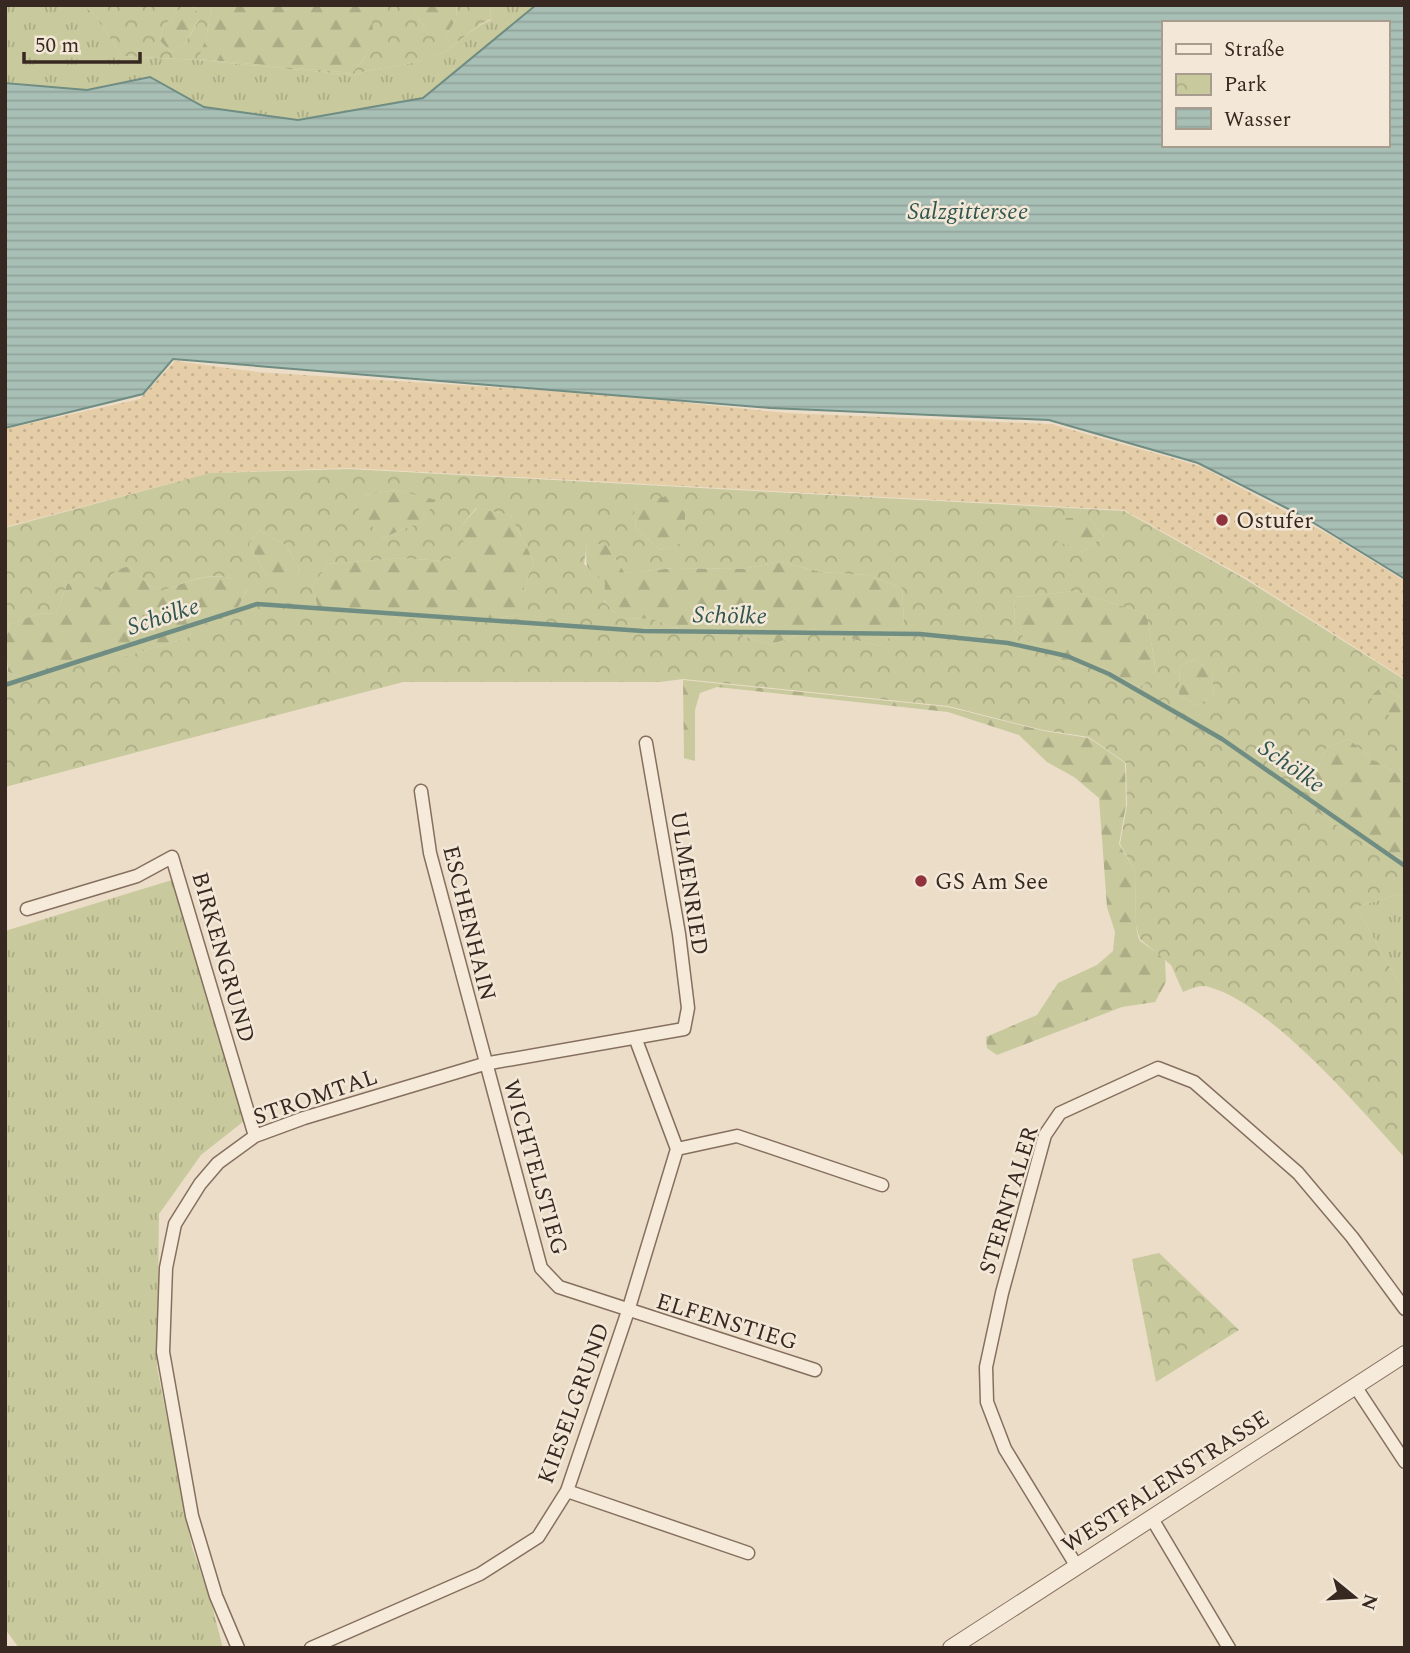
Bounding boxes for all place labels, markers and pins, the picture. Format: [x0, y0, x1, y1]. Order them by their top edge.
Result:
place label: Ostufer [1236, 504, 1313, 539]
marker: Ostufer [1214, 512, 1230, 528]
place label: GS Am See [935, 865, 1048, 900]
marker: GS Am See [913, 873, 929, 889]

